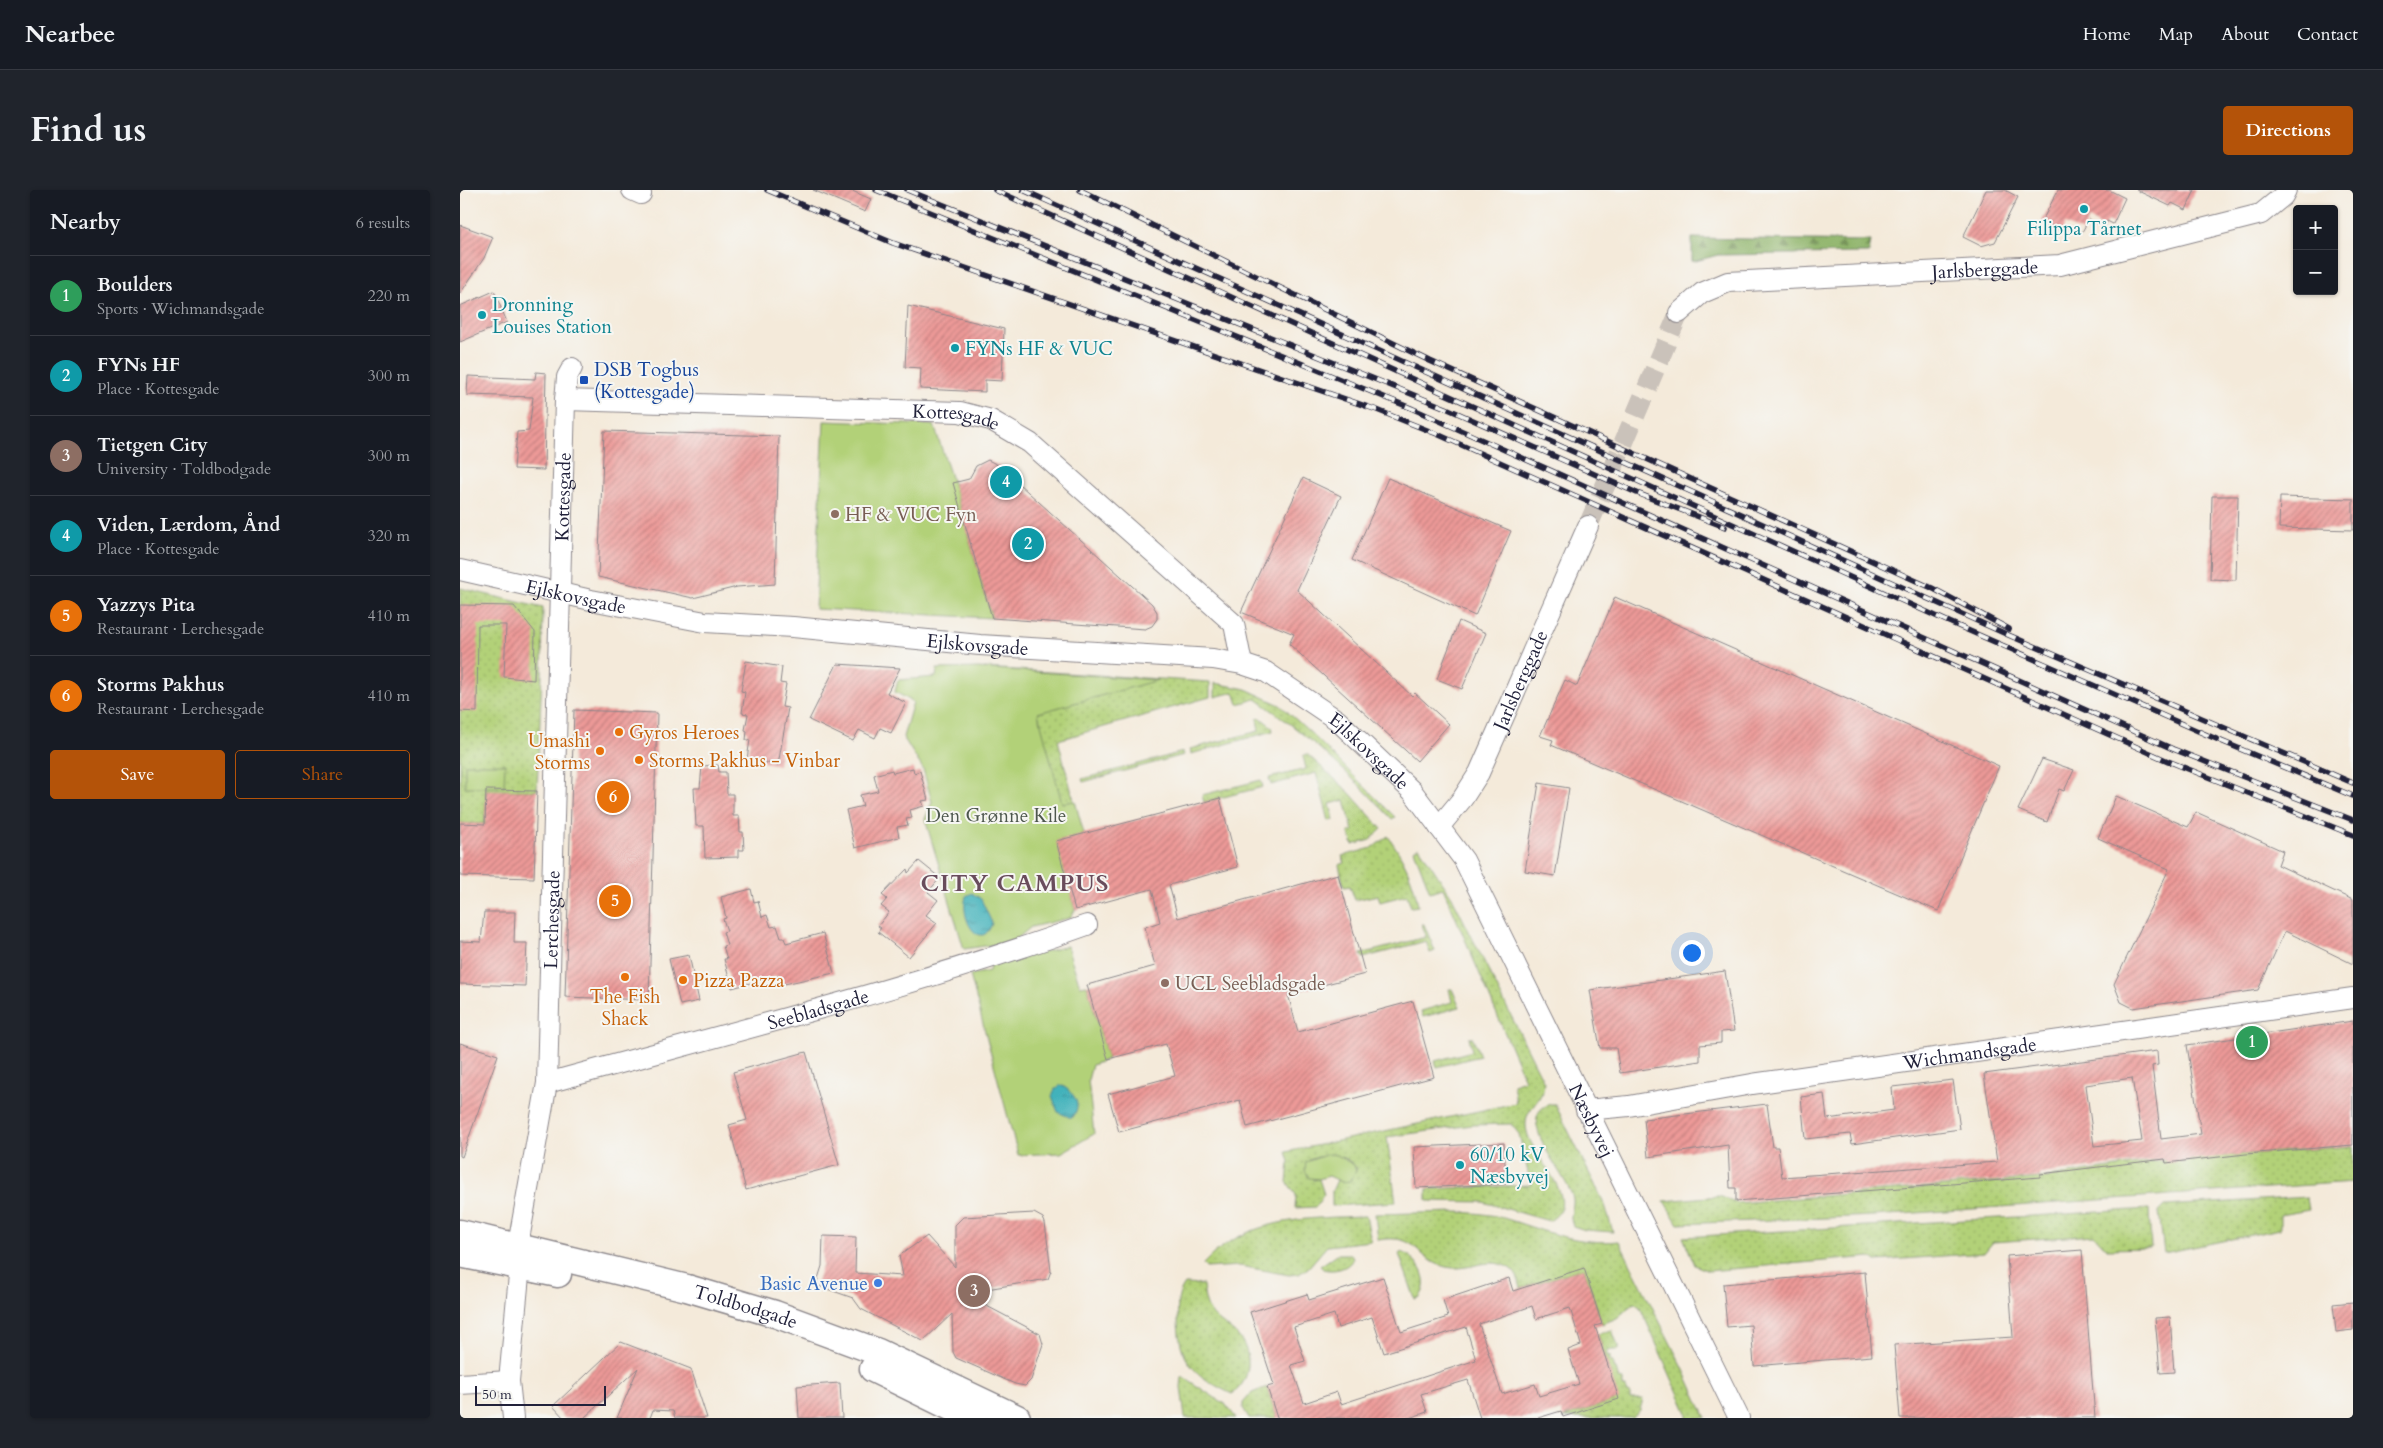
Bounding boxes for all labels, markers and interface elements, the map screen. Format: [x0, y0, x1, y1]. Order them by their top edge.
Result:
text: Nearbee [25, 18, 115, 51]
text: Home [2083, 22, 2131, 47]
text: Map [2159, 22, 2193, 47]
text: About [2221, 22, 2269, 47]
text: Contact [2297, 22, 2358, 47]
text: Find us [30, 106, 146, 154]
button: Directions [2223, 106, 2353, 155]
marker: Filippa Tårnet [2078, 203, 2090, 215]
map controls [2293, 205, 2338, 295]
button: + [2293, 205, 2338, 250]
text: Nearby [50, 208, 121, 237]
text: 6 results [356, 212, 410, 234]
place label: Filippa Tårnet [2027, 216, 2141, 242]
button: − [2293, 250, 2338, 295]
street label: Jarlsberggade [1928, 254, 2039, 286]
text: Boulders [97, 272, 173, 298]
text: 1 [62, 285, 70, 307]
text: 220 m [368, 285, 410, 307]
place label: Dronning Louises Station [492, 292, 612, 340]
text: Sports · Wichmandsgade [97, 298, 264, 320]
marker: Dronning Louises Station [476, 309, 488, 321]
place label: FYNs HF & VUC [965, 336, 1113, 362]
marker: FYNs HF & VUC [949, 342, 961, 354]
text: FYNs HF [97, 352, 180, 378]
place label: DSB Togbus (Kottesgade) [594, 357, 699, 405]
text: 2 [62, 365, 70, 387]
text: 300 m [368, 365, 410, 387]
marker: DSB Togbus (Kottesgade) [578, 374, 590, 386]
text: Place · Kottesgade [97, 378, 220, 400]
street label: Kottesgade [912, 399, 1005, 437]
text: Tietgen City [97, 432, 208, 458]
text: 3 [62, 445, 70, 467]
text: 300 m [368, 445, 410, 467]
street label: Kottesgade [549, 452, 578, 542]
text: University · Toldbodgade [97, 458, 271, 480]
pin: 4 [990, 463, 1022, 501]
place label: HF & VUC Fyn [845, 502, 977, 528]
marker: HF & VUC Fyn [829, 508, 841, 520]
text: Viden, Lærdom, Ånd [97, 512, 280, 538]
text: 4 [62, 525, 70, 547]
text: 320 m [368, 525, 410, 547]
pin: 2 [1012, 525, 1044, 563]
text: Place · Kottesgade [97, 538, 220, 560]
street label: Ejlskovsgade [523, 573, 628, 621]
text: Yazzys Pita [97, 592, 195, 618]
text: 5 [62, 605, 70, 627]
text: 410 m [368, 605, 410, 627]
text: Restaurant · Lerchesgade [97, 618, 264, 640]
street label: Jarlsberggade [1486, 626, 1554, 737]
street label: Ejlskovsgade [925, 628, 1029, 662]
text: Storms Pakhus [97, 672, 224, 698]
text: 6 [62, 685, 70, 707]
text: 410 m [368, 685, 410, 707]
text: Restaurant · Lerchesgade [97, 698, 264, 720]
street label: Ejlskovsgade [1324, 706, 1415, 796]
place label: Gyros Heroes [629, 720, 739, 746]
marker: Gyros Heroes [613, 726, 625, 738]
place label: Umashi Storms [528, 728, 590, 776]
marker: Umashi Storms [594, 745, 606, 757]
place label: Storms Pakhus - Vinbar [649, 748, 840, 774]
button: Save [50, 750, 225, 799]
button: Share [235, 750, 410, 799]
marker: Storms Pakhus - Vinbar [633, 754, 645, 766]
pin: 6 [597, 778, 629, 816]
park label: Den Grønne Kile [926, 803, 1066, 829]
district label: CITY CAMPUS [920, 867, 1110, 900]
street label: Lerchesgade [538, 870, 567, 969]
pin: 5 [599, 882, 631, 920]
your location [1679, 940, 1705, 966]
place label: Pizza Pazza [693, 968, 785, 994]
marker: The Fish Shack [619, 971, 631, 983]
place label: UCL Seebladsgade [1175, 971, 1326, 997]
marker: Pizza Pazza [677, 974, 689, 986]
marker: UCL Seebladsgade [1159, 977, 1171, 989]
street label: Seebladsgade [765, 983, 872, 1037]
place label: The Fish Shack [589, 984, 661, 1032]
pin: 1 [2236, 1023, 2268, 1061]
street label: Wichmandsgade [1900, 1031, 2038, 1076]
street label: Næsbyvej [1562, 1079, 1620, 1162]
place label: 60/10 kV Næsbyvej [1470, 1142, 1549, 1190]
marker: 60/10 kV Næsbyvej [1454, 1159, 1466, 1171]
place label: Basic Avenue [760, 1271, 868, 1297]
pin: 3 [958, 1272, 990, 1310]
marker: Basic Avenue [872, 1277, 884, 1289]
street label: Toldbodgade [690, 1279, 801, 1335]
scale bar [475, 1383, 606, 1406]
text: 50 m [482, 1385, 512, 1404]

